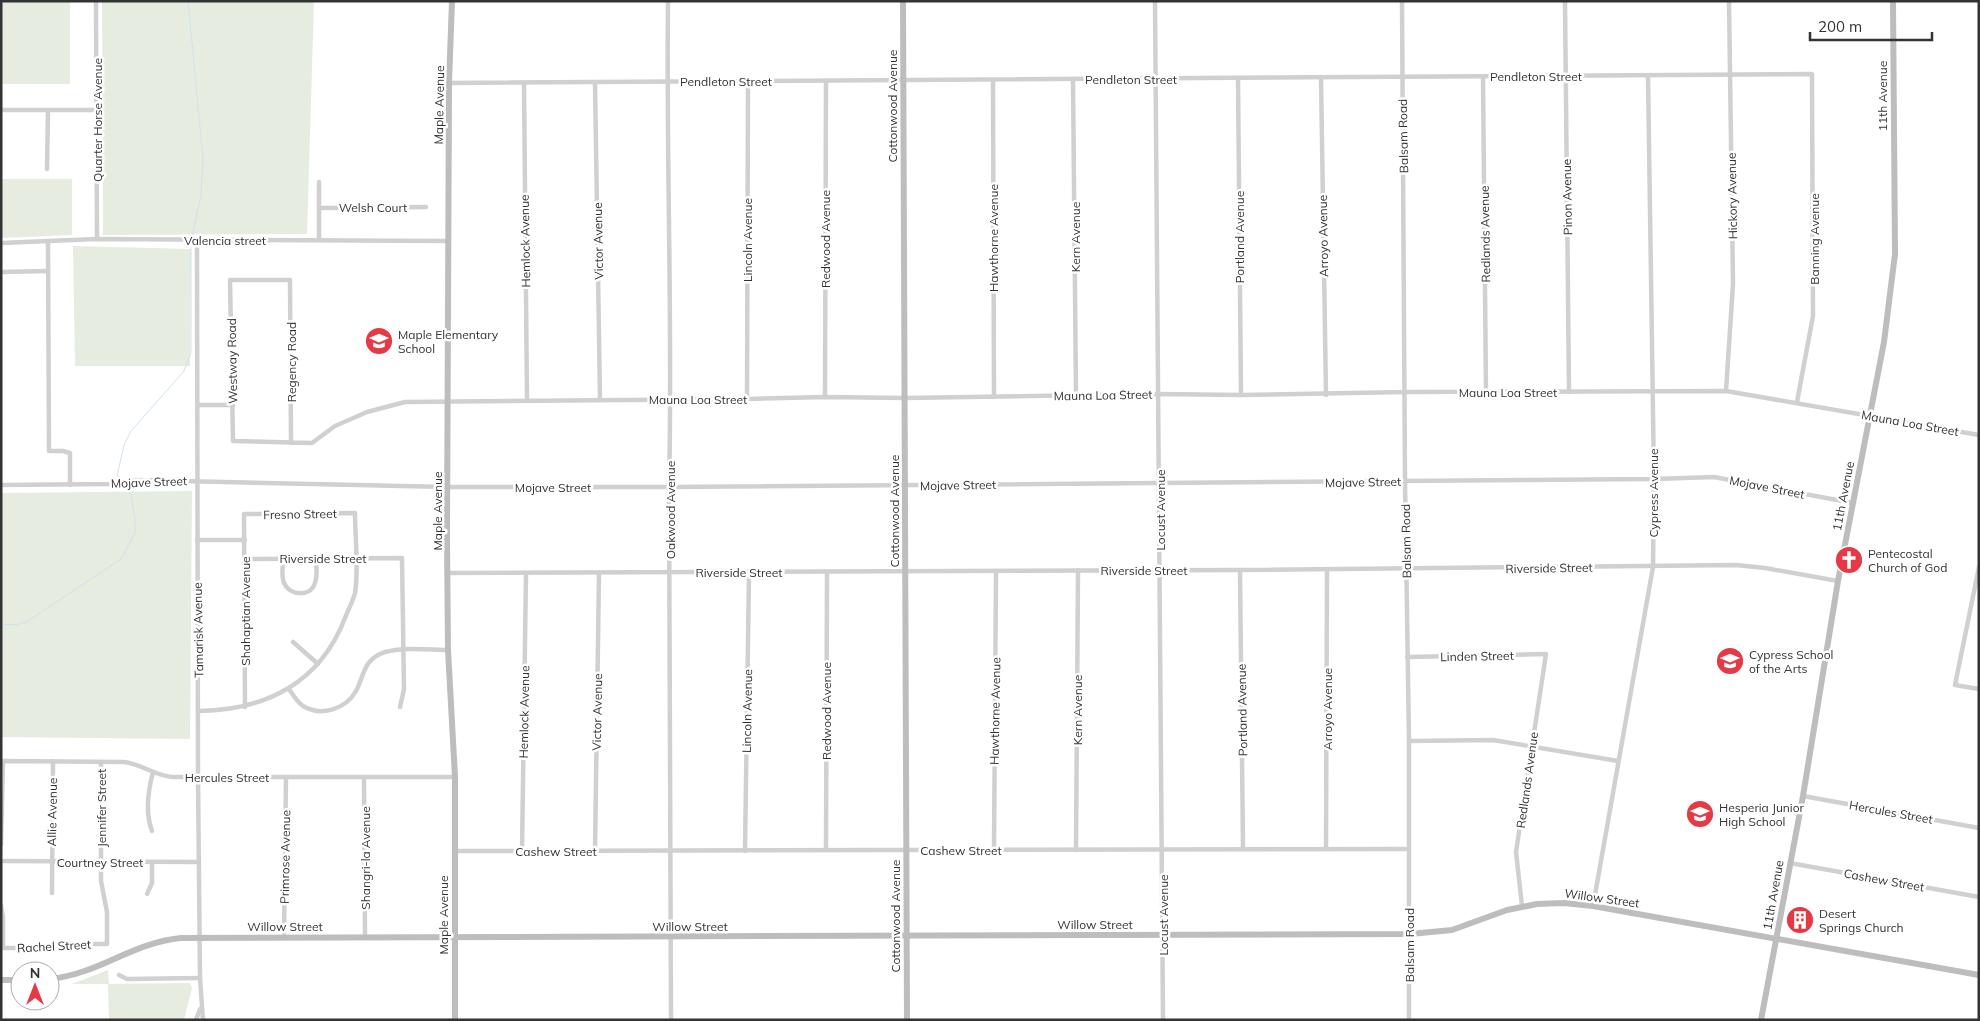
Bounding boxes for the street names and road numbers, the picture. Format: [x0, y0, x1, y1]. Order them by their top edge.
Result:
street label: Cottonwood Avenue [885, 50, 900, 162]
street label: Quarter Horse Avenue [90, 58, 105, 182]
street label: 11th Avenue [1875, 61, 1890, 131]
street label: Maple Avenue [431, 65, 447, 145]
street label: Pendleton Street [1490, 69, 1582, 84]
street label: Pendleton Street [1085, 72, 1177, 87]
street label: Pendleton Street [680, 74, 772, 89]
street label: Balsam Road [1395, 99, 1411, 173]
street label: Hickory Avenue [1724, 152, 1740, 240]
street label: Pinon Avenue [1559, 159, 1575, 235]
street label: Hawthorne Avenue [986, 184, 1001, 292]
street label: Redlands Avenue [1477, 185, 1493, 283]
street label: Redwood Avenue [818, 190, 833, 288]
street label: Portland Avenue [1232, 191, 1247, 283]
street label: Banning Avenue [1807, 193, 1822, 285]
street label: Hemlock Avenue [517, 194, 533, 288]
street label: Arroyo Avenue [1315, 195, 1331, 277]
street label: Lincoln Avenue [740, 198, 755, 282]
street label: Welsh Court [339, 200, 407, 215]
street label: Victor Avenue [590, 202, 606, 280]
street label: Kern Avenue [1068, 202, 1083, 272]
street label: Valencia street [184, 233, 266, 248]
street label: Westway Road [224, 318, 240, 404]
street label: Regency Road [284, 322, 299, 402]
street label: Mauna Loa Street [1459, 385, 1557, 400]
street label: Mauna Loa Street [1054, 387, 1152, 403]
street label: Mauna Loa Street [649, 392, 747, 407]
street label: Mauna Loa Street [1860, 407, 1960, 439]
street label: Cypress Avenue [1646, 448, 1661, 538]
street label: Cottonwood Avenue [887, 455, 902, 567]
street label: 11th Avenue [1829, 460, 1857, 532]
street label: Oakwood Avenue [663, 461, 678, 559]
street label: Locust Avenue [1153, 469, 1168, 551]
street label: Maple Avenue [430, 471, 445, 551]
street label: Mojave Street [1728, 472, 1806, 502]
street label: Mojave Street [111, 473, 187, 491]
street label: Mojave Street [1325, 474, 1401, 490]
street label: Mojave Street [920, 477, 996, 493]
street label: Mojave Street [515, 480, 591, 495]
street label: Balsam Road [1398, 504, 1414, 578]
street label: Fresno Street [263, 506, 337, 522]
street label: Riverside Street [279, 551, 367, 566]
street label: Shahaptian Avenue [238, 556, 253, 666]
street label: Riverside Street [1505, 560, 1593, 576]
street label: Riverside Street [1100, 563, 1188, 578]
street label: Riverside Street [695, 565, 783, 580]
street label: Tamarisk Avenue [190, 582, 206, 678]
street label: Linden Street [1440, 648, 1514, 664]
street label: Hawthorne Avenue [987, 657, 1003, 765]
street label: Redwood Avenue [819, 662, 834, 760]
street label: Portland Avenue [1234, 664, 1250, 756]
street label: Hemlock Avenue [516, 665, 532, 759]
street label: Arroyo Avenue [1320, 668, 1335, 750]
street label: Lincoln Avenue [739, 669, 755, 753]
street label: Victor Avenue [589, 673, 605, 751]
street label: Kern Avenue [1070, 675, 1085, 745]
street label: Redlands Avenue [1513, 731, 1541, 829]
street label: Jennifer Street [94, 769, 109, 847]
street label: Hercules Street [185, 770, 269, 785]
street label: Allie Avenue [44, 777, 60, 847]
street label: Hercules Street [1848, 797, 1934, 827]
street label: Shangri-la Avenue [358, 806, 373, 910]
street label: Primrose Avenue [277, 810, 293, 904]
street label: Cashew Street [920, 843, 1002, 858]
street label: Cashew Street [515, 844, 597, 859]
street label: Courtney Street [57, 855, 143, 870]
street label: 11th Avenue [1759, 859, 1787, 931]
street label: Cottonwood Avenue [888, 860, 903, 972]
street label: Cashew Street [1843, 866, 1925, 894]
street label: Locust Avenue [1156, 874, 1171, 956]
street label: Maple Avenue [436, 875, 451, 955]
street label: Willow Street [1564, 885, 1640, 911]
street label: Balsam Road [1402, 908, 1417, 982]
street label: Willow Street [1057, 917, 1133, 932]
street label: Willow Street [247, 919, 323, 934]
street label: Willow Street [652, 919, 728, 934]
street label: Rachel Street [17, 937, 91, 955]

